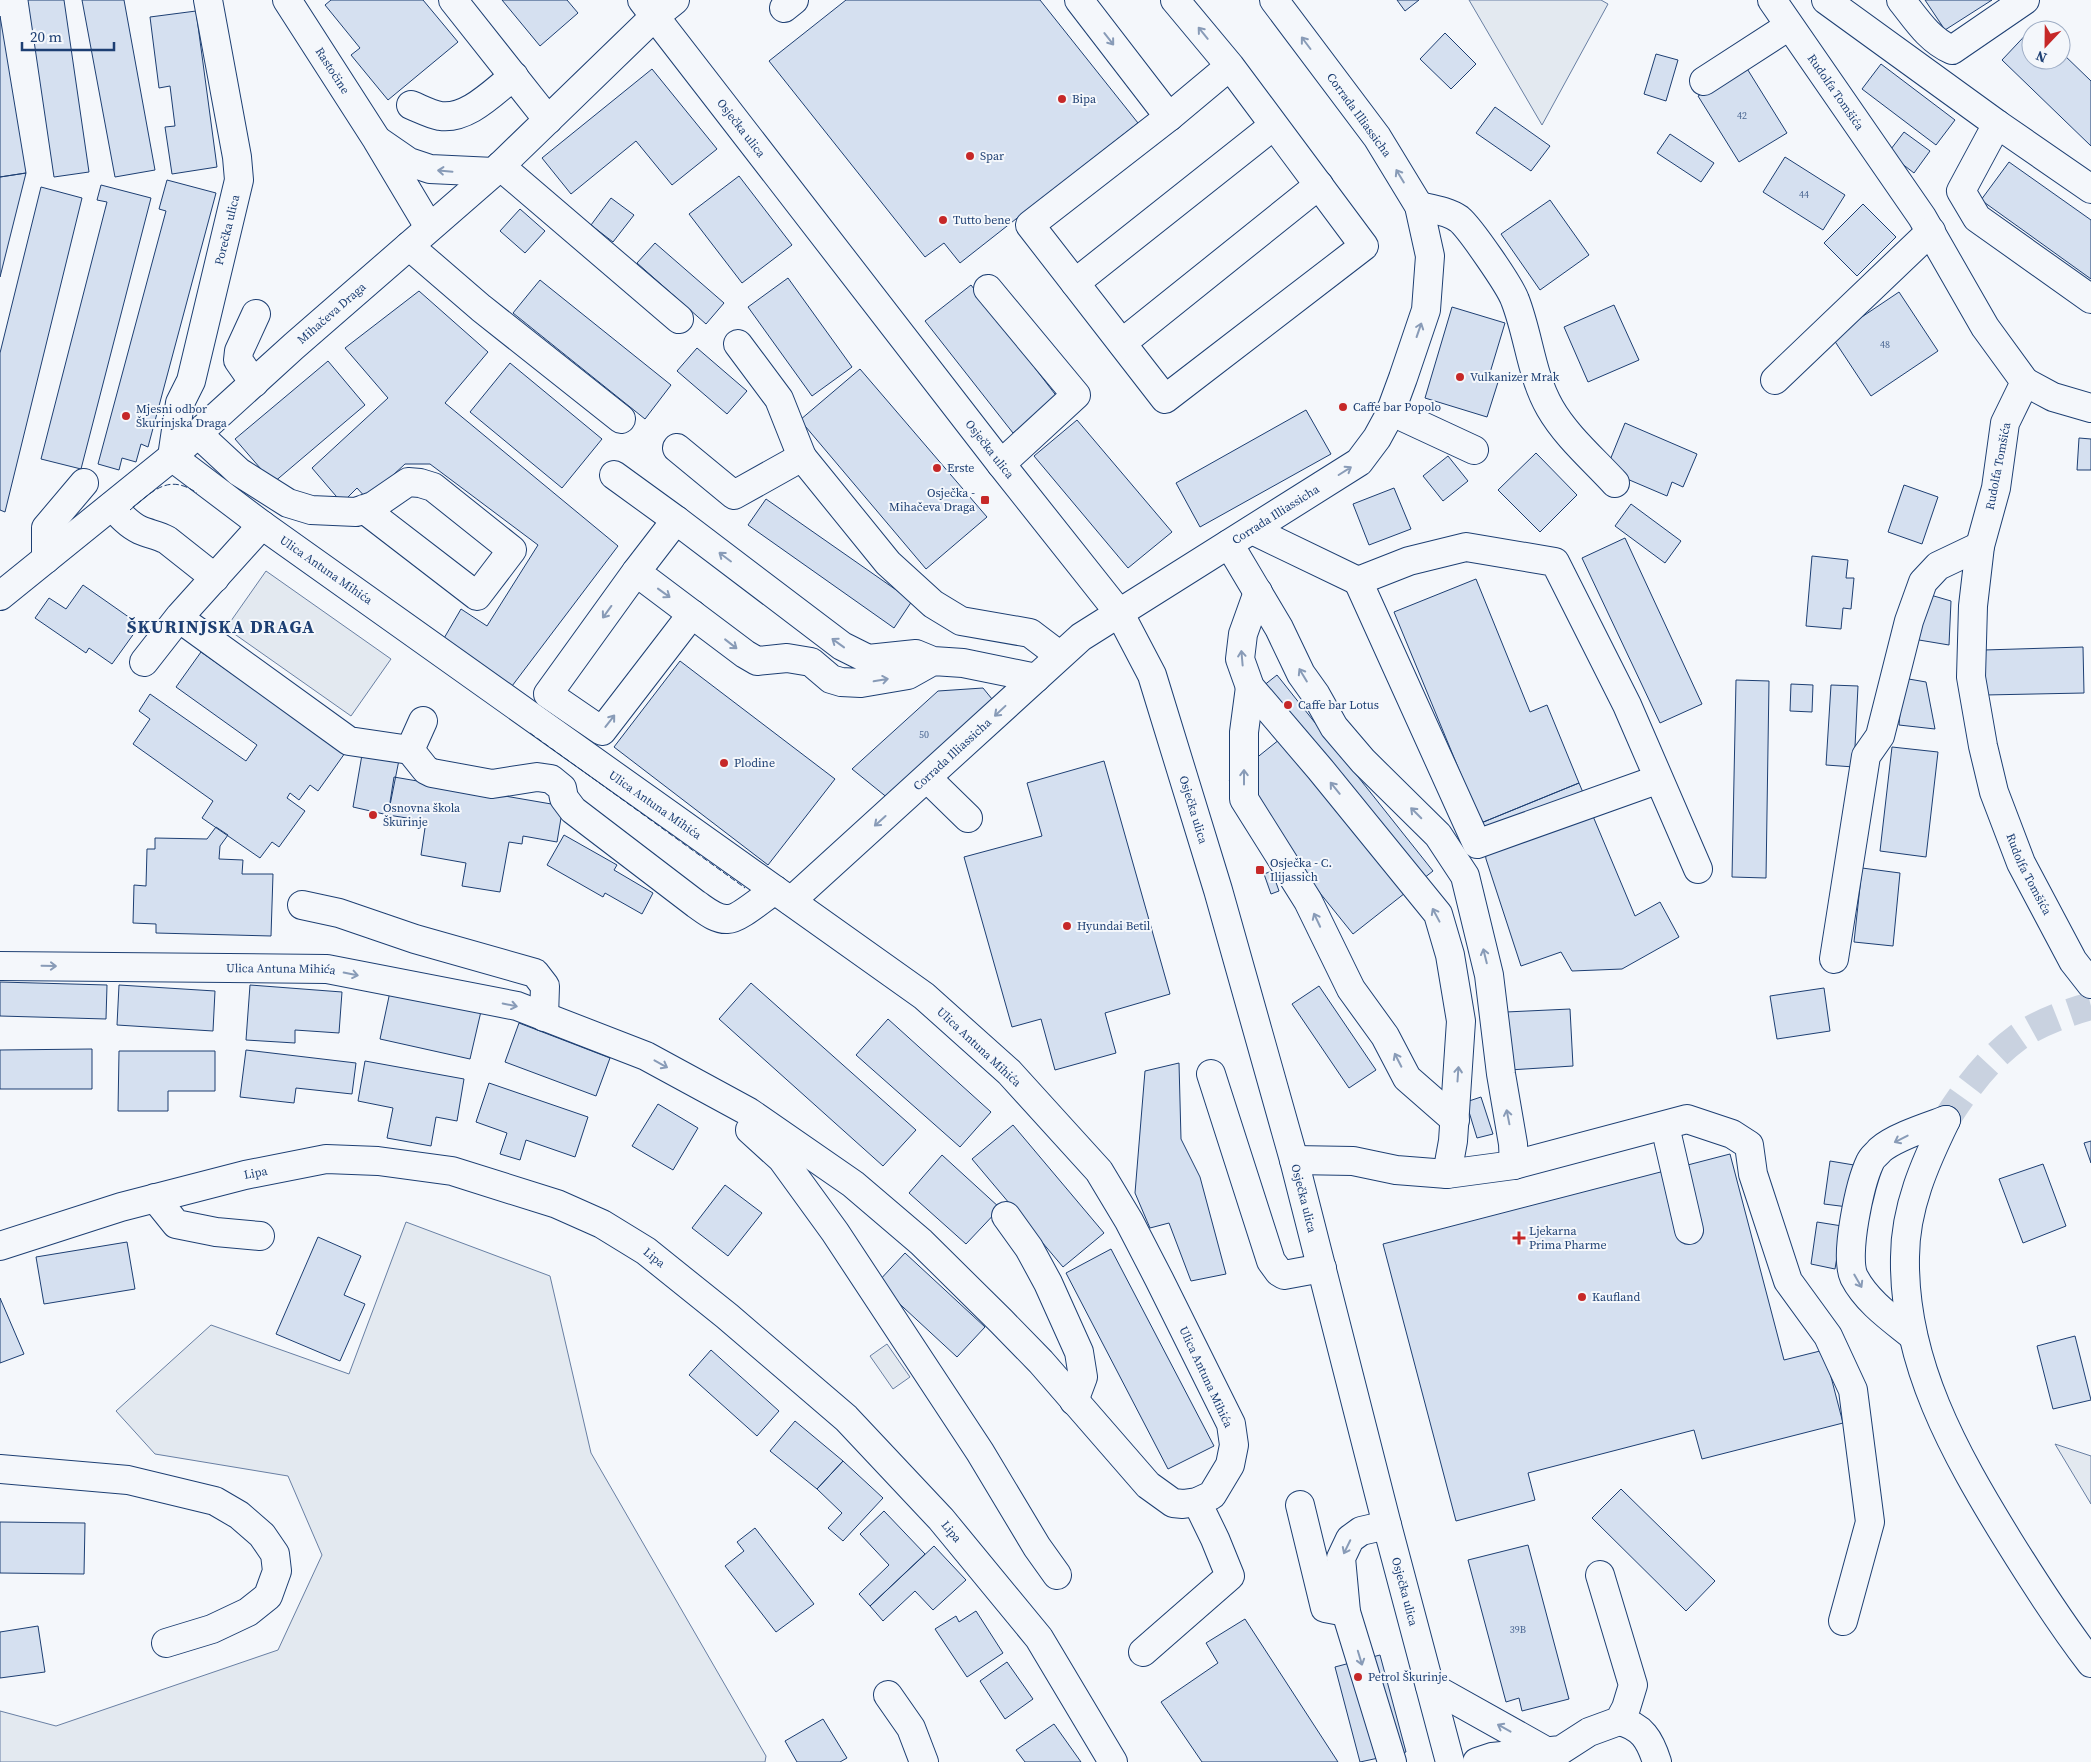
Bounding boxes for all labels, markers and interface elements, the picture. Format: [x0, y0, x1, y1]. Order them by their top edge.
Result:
scale bar [22, 20, 115, 52]
north arrow [2021, 20, 2071, 70]
text: 20 m [30, 26, 62, 47]
one-way arrow [1197, 27, 1208, 40]
one-way arrow [1104, 32, 1114, 46]
one-way arrow [1301, 37, 1312, 50]
street label: Rastočine [312, 44, 353, 97]
text: N [2033, 46, 2050, 68]
street label: Rudolfa Tomšića [1804, 51, 1868, 134]
street label: Corrada Illiassicha [1323, 70, 1395, 161]
place label: Bipa [1072, 91, 1097, 107]
marker: Bipa [1056, 93, 1068, 105]
street label: Osječka ulica [713, 95, 770, 162]
house number: 42 [1737, 109, 1747, 122]
place label: Spar [980, 148, 1004, 164]
marker: Spar [964, 150, 976, 162]
one-way arrow [438, 166, 454, 176]
one-way arrow [1395, 169, 1405, 183]
house number: 44 [1799, 188, 1809, 201]
street label: Porečka ulica [211, 192, 243, 267]
place label: Tutto bene [953, 212, 1011, 228]
marker: Tutto bene [937, 214, 949, 226]
street label: Mihačeva Draga [294, 278, 370, 347]
one-way arrow [1414, 323, 1424, 339]
house number: 48 [1880, 338, 1890, 351]
place label: Vulkanizer Mrak [1470, 369, 1560, 385]
marker: Vulkanizer Mrak [1454, 371, 1466, 383]
place label: Caffe bar Popolo [1353, 399, 1441, 415]
place label: Mjesni odbor Škurinjska Draga [136, 401, 228, 431]
marker: Caffe bar Popolo [1337, 401, 1349, 413]
marker: Mjesni odbor Škurinjska Draga [120, 410, 132, 422]
street label: Osječka ulica [962, 416, 1018, 483]
street label: Rudolfa Tomšića [1982, 420, 2015, 511]
place label: Erste [947, 460, 974, 476]
marker: Erste [931, 462, 943, 474]
one-way arrow [1337, 466, 1351, 476]
street label: Corrada Illiassicha [1229, 481, 1323, 548]
place label: Osječka - Mihačeva Draga [889, 485, 976, 515]
marker: Osječka - Mihačeva Draga [979, 494, 991, 506]
street label: Ulica Antuna Mihića [276, 532, 376, 609]
one-way arrow [718, 552, 732, 562]
one-way arrow [657, 588, 671, 598]
one-way arrow [602, 605, 612, 619]
district label: ŠKURINJSKA DRAGA [127, 614, 315, 639]
one-way arrow [724, 638, 737, 649]
one-way arrow [831, 638, 845, 648]
one-way arrow [1237, 651, 1247, 667]
one-way arrow [1297, 668, 1308, 682]
one-way arrow [872, 674, 888, 684]
place label: Caffe bar Lotus [1298, 697, 1379, 713]
marker: Caffe bar Lotus [1282, 699, 1294, 711]
one-way arrow [994, 705, 1007, 717]
street label: Corrada Illiassicha [910, 714, 995, 794]
one-way arrow [604, 715, 615, 728]
house number: 50 [919, 728, 929, 741]
place label: Plodine [734, 755, 775, 771]
marker: Plodine [718, 757, 730, 769]
street label: Ulica Antuna Mihića [605, 767, 705, 844]
one-way arrow [1239, 770, 1249, 786]
street label: Osječka ulica [1175, 774, 1212, 847]
one-way arrow [1330, 782, 1341, 795]
place label: Osnovna škola Škurinje [383, 800, 461, 830]
one-way arrow [1410, 807, 1423, 819]
marker: Osnovna škola Škurinje [367, 809, 379, 821]
one-way arrow [874, 815, 887, 826]
street label: Rudolfa Tomšića [2002, 831, 2056, 919]
place label: Osječka - C. Ilijassich [1270, 855, 1332, 885]
marker: Osječka - C. Ilijassich [1254, 864, 1266, 876]
one-way arrow [1431, 907, 1441, 922]
one-way arrow [1311, 913, 1321, 928]
place label: Hyundai Betil [1077, 918, 1151, 934]
marker: Hyundai Betil [1061, 920, 1073, 932]
one-way arrow [1480, 949, 1489, 965]
street label: Ulica Antuna Mihića [226, 960, 338, 979]
one-way arrow [40, 962, 56, 971]
one-way arrow [342, 969, 358, 979]
one-way arrow [502, 1001, 518, 1010]
street label: Ulica Antuna Mihića [933, 1004, 1025, 1091]
one-way arrow [1393, 1053, 1402, 1068]
one-way arrow [654, 1059, 669, 1069]
one-way arrow [1453, 1066, 1462, 1082]
one-way arrow [1502, 1109, 1512, 1125]
one-way arrow [1894, 1135, 1909, 1144]
street label: Osječka ulica [1287, 1162, 1320, 1235]
street label: Lipa [242, 1163, 270, 1183]
place label: Ljekarna Prima Pharme [1529, 1223, 1607, 1253]
marker: Ljekarna Prima Pharme [1513, 1232, 1525, 1244]
street label: Lipa [640, 1244, 669, 1272]
one-way arrow [1853, 1274, 1863, 1288]
place label: Kaufland [1592, 1289, 1641, 1305]
marker: Kaufland [1576, 1291, 1588, 1303]
street label: Ulica Antuna Mihića [1175, 1324, 1237, 1431]
street label: Lipa [938, 1517, 966, 1547]
one-way arrow [1341, 1539, 1351, 1554]
street label: Osječka ulica [1388, 1555, 1422, 1629]
house number: 39B [1510, 1623, 1526, 1636]
one-way arrow [1356, 1650, 1366, 1666]
place label: Petrol Škurinje [1368, 1669, 1448, 1685]
marker: Petrol Škurinje [1352, 1671, 1364, 1683]
one-way arrow [1497, 1722, 1512, 1732]

